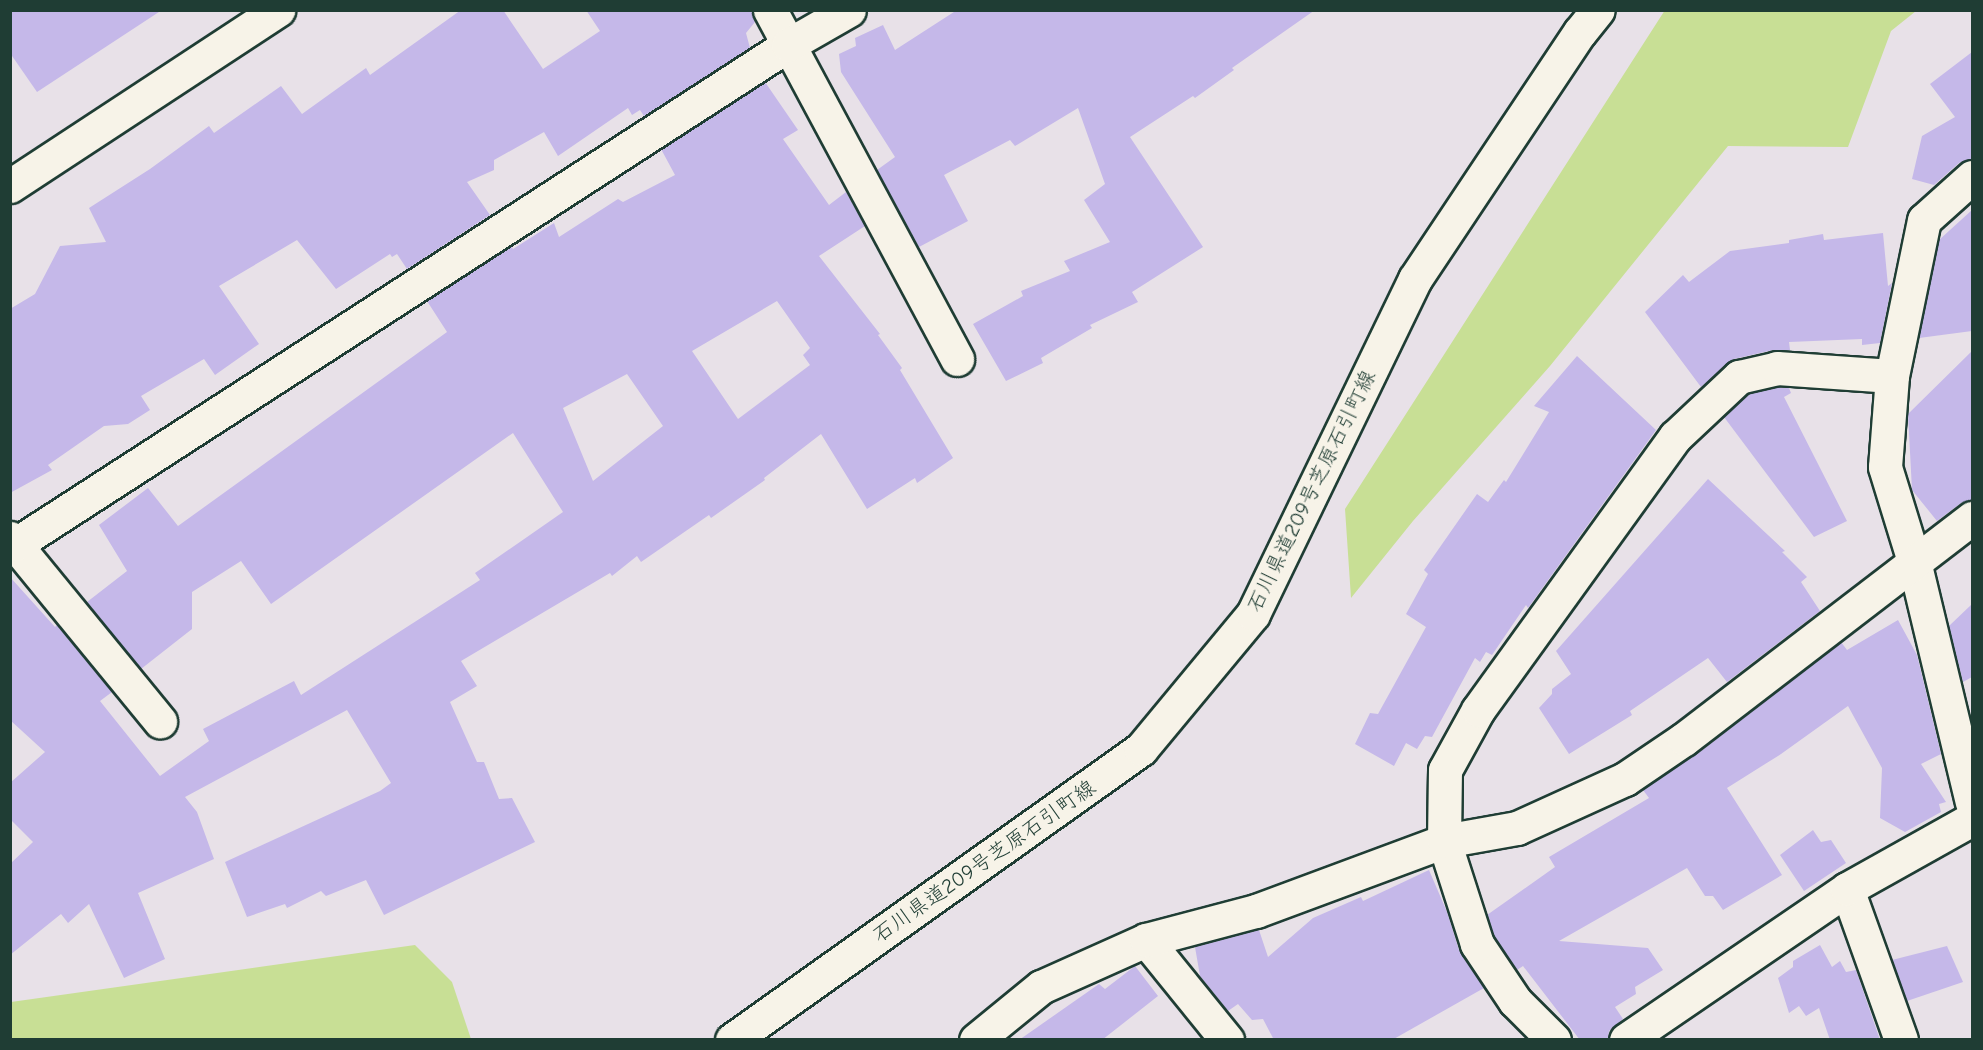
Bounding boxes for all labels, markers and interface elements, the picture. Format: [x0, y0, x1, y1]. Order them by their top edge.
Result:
street label: 石川県道209号芝原石引町線 [1241, 366, 1381, 616]
street label: 石川県道209号芝原石引町線 [868, 774, 1100, 948]

